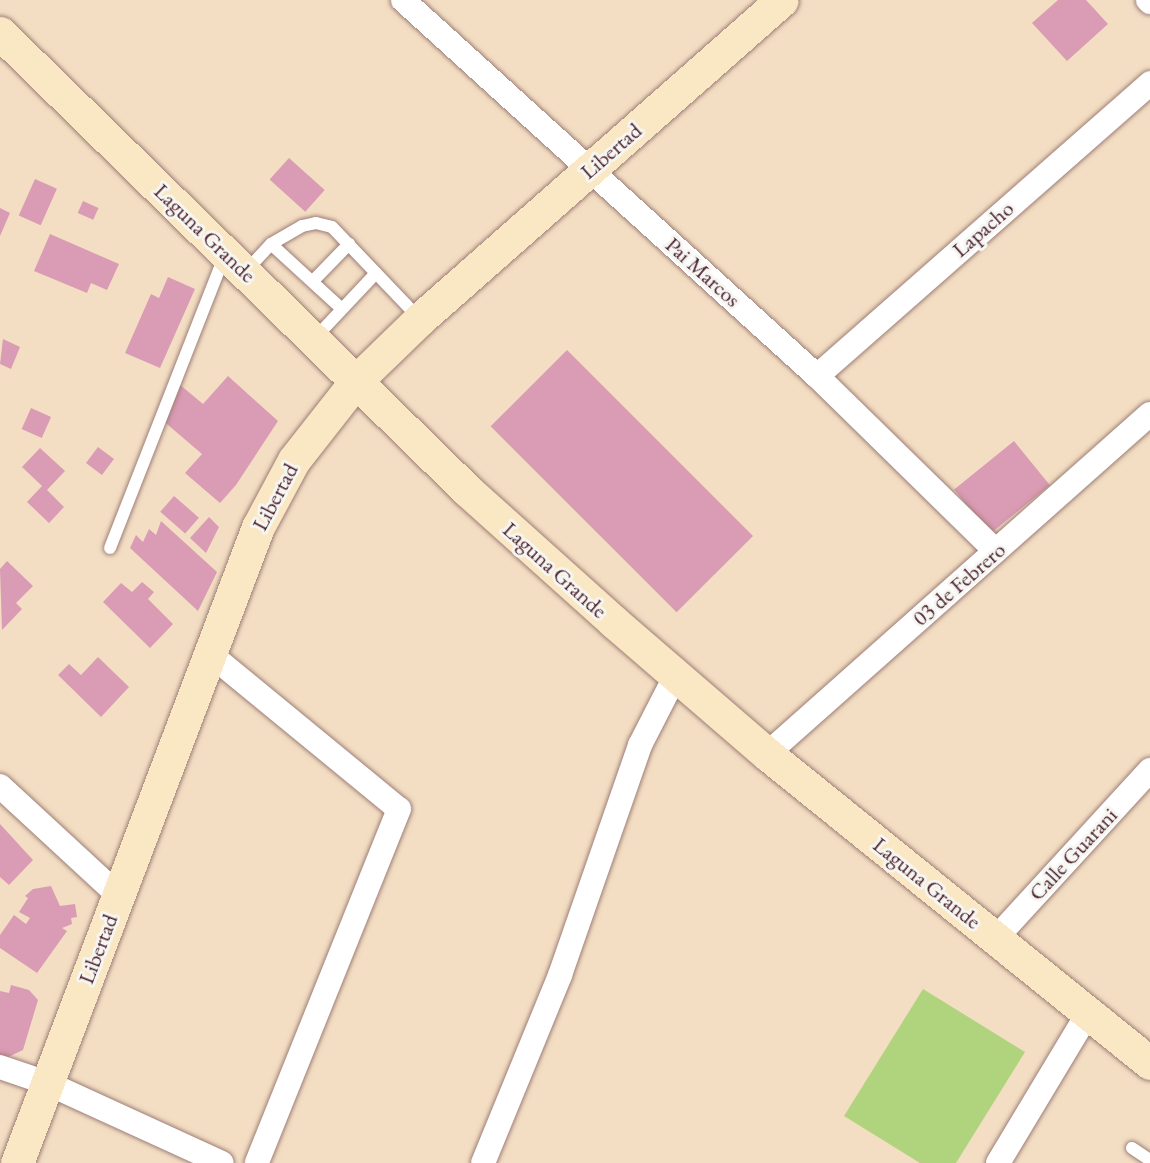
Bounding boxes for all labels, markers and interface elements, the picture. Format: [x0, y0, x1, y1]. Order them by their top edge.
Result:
street label: Libertad [575, 117, 647, 185]
street label: Laguna Grande [149, 178, 261, 288]
street label: Lapacho [947, 195, 1019, 263]
street label: Pai Marcos [660, 232, 746, 312]
street label: Libertad [246, 459, 304, 535]
street label: Laguna Grande [497, 516, 613, 624]
street label: 03 de Febrero [907, 537, 1011, 631]
street label: Calle Guarani [1023, 802, 1123, 906]
street label: Laguna Grande [868, 831, 986, 935]
street label: Libertad [73, 911, 123, 987]

